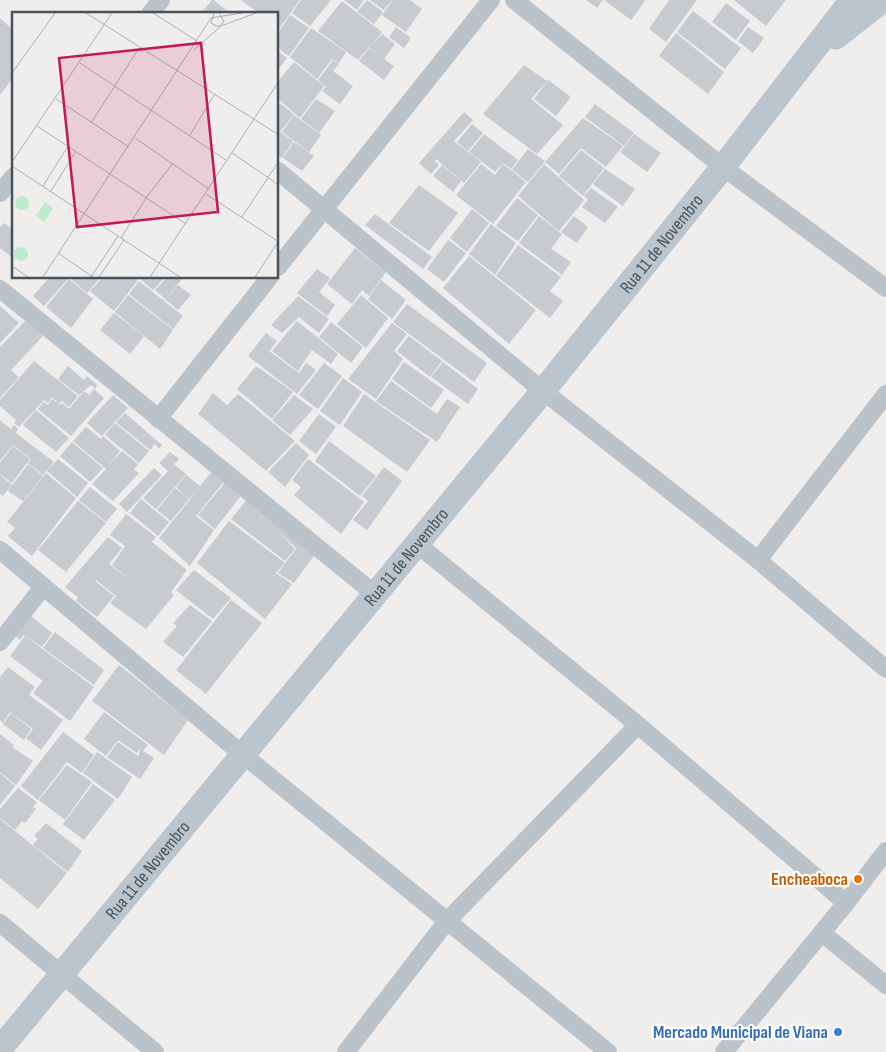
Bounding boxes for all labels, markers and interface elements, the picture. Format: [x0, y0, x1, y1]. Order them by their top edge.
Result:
inset map [12, 12, 279, 279]
street label: Rua 11 de Novembro [615, 190, 707, 297]
street label: Rua 11 de Novembro [360, 504, 453, 610]
street label: Rua 11 de Novembro [101, 817, 194, 923]
place label: Encheaboca [771, 869, 848, 890]
marker: Encheaboca [852, 873, 864, 885]
place label: Mercado Municipal de Viana [653, 1022, 828, 1043]
marker: Mercado Municipal de Viana [832, 1026, 844, 1038]

